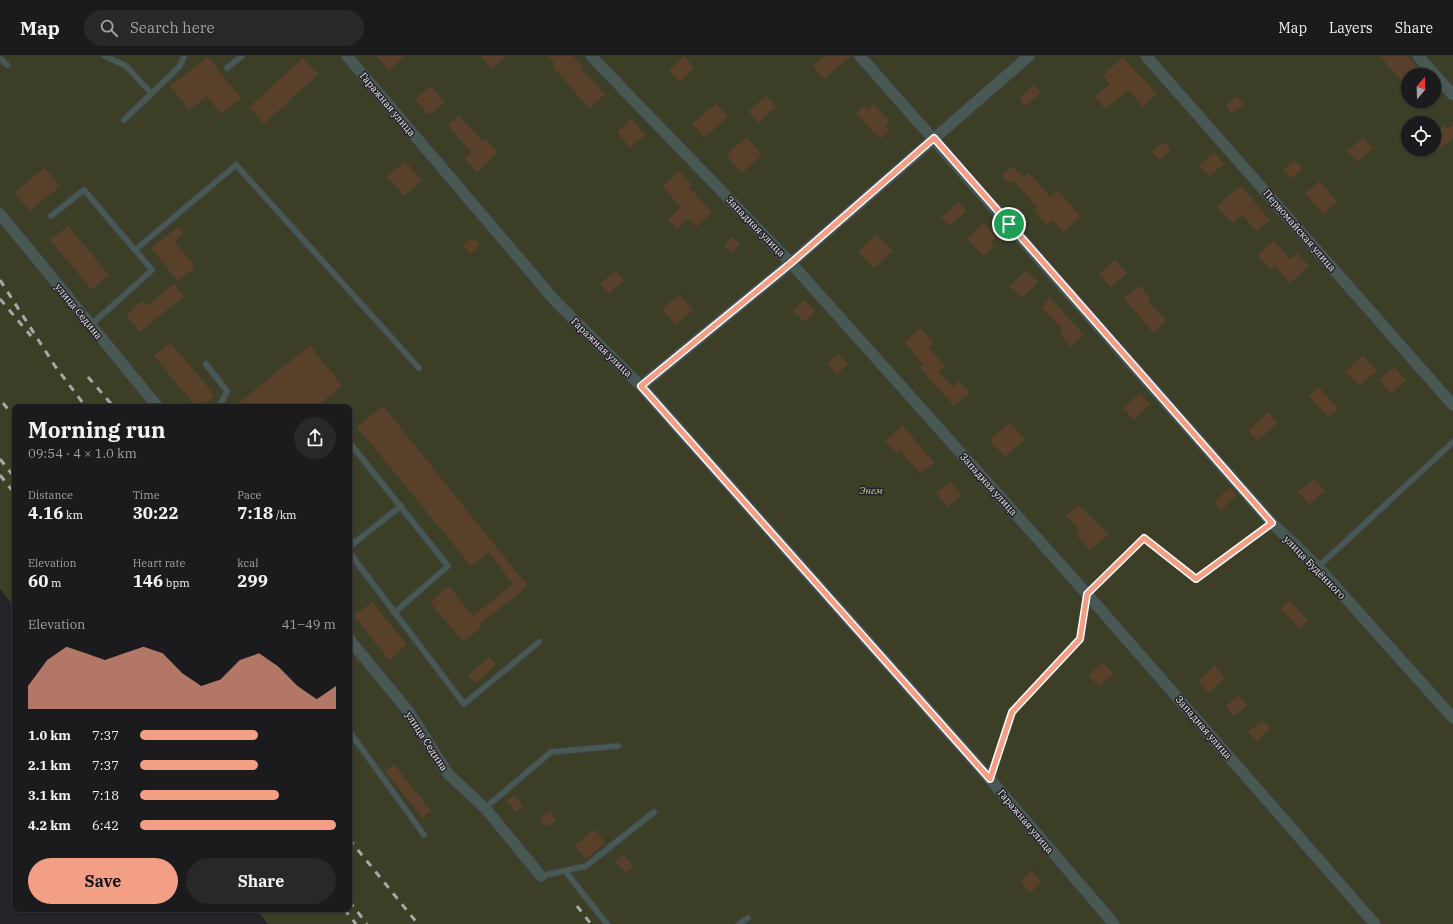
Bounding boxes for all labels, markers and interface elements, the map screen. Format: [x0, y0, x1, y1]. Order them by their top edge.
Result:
search box [84, 10, 364, 46]
text: Map [20, 16, 60, 40]
icon: search [98, 17, 120, 39]
text: Search here [130, 18, 214, 37]
text: Map [1279, 19, 1307, 37]
text: Layers [1329, 19, 1373, 37]
text: Share [1395, 19, 1433, 37]
north arrow [1401, 68, 1441, 108]
map controls [1401, 68, 1441, 156]
street label: Гаражная улица [357, 69, 419, 140]
button: locate [1401, 116, 1441, 156]
street label: Первомайская улица [1260, 187, 1339, 274]
street label: Западная улица [723, 193, 788, 260]
pin [992, 207, 1026, 241]
icon: arrive [998, 213, 1020, 235]
street label: улица Седина [52, 281, 106, 342]
street label: Гаражная улица [568, 315, 635, 380]
text: Morning run [28, 415, 166, 444]
button: share [294, 417, 336, 459]
text: 09:54 · 4 × 1.0 km [28, 445, 137, 462]
street label: Западная улица [957, 450, 1020, 519]
park label: Энем [859, 484, 883, 497]
text: Distance [28, 488, 73, 502]
text: Time [133, 488, 160, 502]
text: Pace [237, 488, 262, 502]
text: 4.16 [28, 502, 63, 524]
text: 30:22 [133, 502, 179, 524]
text: 7:18 [237, 502, 273, 524]
text: km [63, 508, 83, 522]
text: /km [273, 508, 297, 522]
street label: улица Будённого [1281, 533, 1349, 602]
text: Elevation [28, 556, 76, 570]
text: Heart rate [133, 556, 185, 570]
text: kcal [237, 556, 259, 570]
text: 60 [28, 570, 48, 592]
text: 146 [133, 570, 163, 592]
text: 299 [237, 570, 268, 592]
text: m [48, 576, 61, 590]
text: bpm [163, 576, 190, 590]
text: Elevation [28, 616, 85, 633]
text: 41–49 m [282, 616, 336, 633]
street label: Западная улица [1173, 693, 1235, 762]
street label: улица Седина [403, 709, 451, 774]
text: 1.0 km [28, 727, 71, 744]
text: 7:37 [92, 727, 119, 744]
text: 2.1 km [28, 757, 71, 774]
text: 7:37 [92, 757, 119, 774]
street label: Гаражная улица [995, 786, 1057, 857]
text: 3.1 km [28, 787, 71, 804]
text: 7:18 [92, 787, 119, 804]
text: 4.2 km [28, 817, 71, 834]
text: 6:42 [92, 817, 119, 834]
button: Save [28, 858, 178, 904]
button: Share [186, 858, 336, 904]

